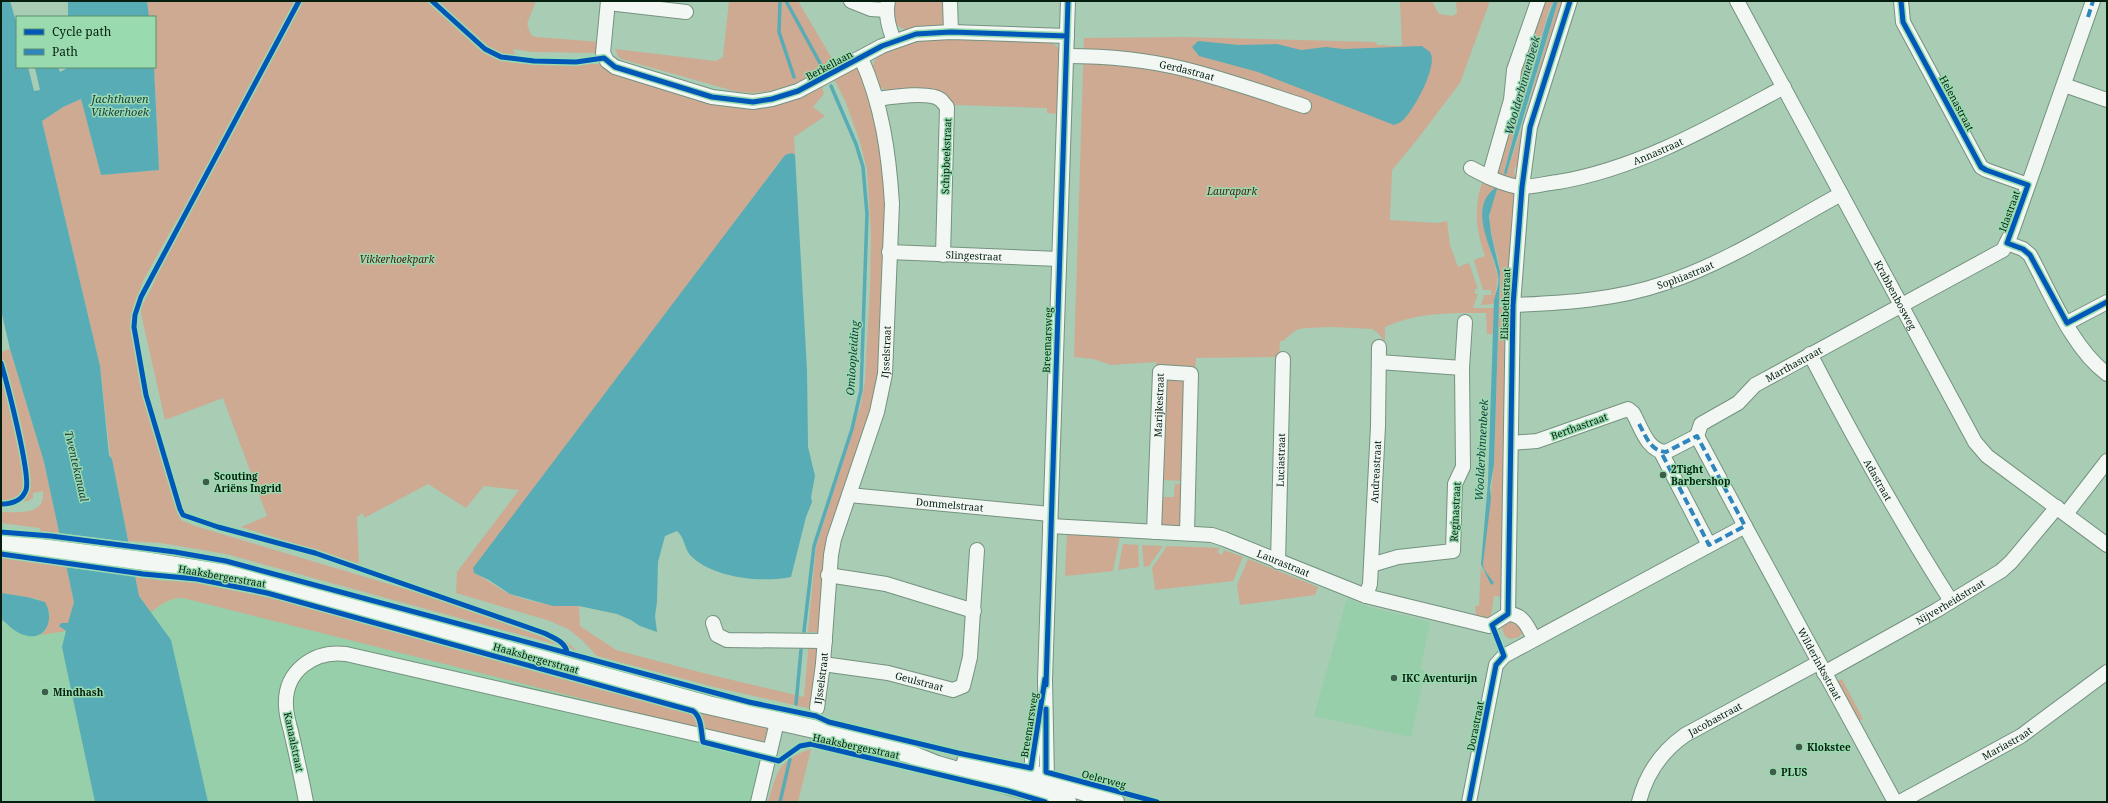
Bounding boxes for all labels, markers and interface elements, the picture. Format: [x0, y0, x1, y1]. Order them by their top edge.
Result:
legend [16, 16, 156, 68]
text: Cycle path [52, 23, 112, 40]
water label: Woolderbinnenbeek [1501, 33, 1543, 136]
text: Path [52, 43, 78, 60]
street label: Berkellaan [803, 46, 856, 83]
street label: Gerdastraat [1158, 57, 1217, 84]
street label: Helenastraat [1936, 73, 1978, 134]
water label: Jachthaven Vikkerhoek [89, 91, 150, 119]
street label: Schipbeekstraat [938, 117, 954, 194]
street label: Annastraat [1631, 134, 1686, 168]
park label: Laurapark [1206, 184, 1257, 198]
street label: Idastraat [1995, 188, 2023, 233]
street label: Slingestraat [945, 247, 1003, 264]
park label: Vikkerhoekpark [360, 252, 435, 266]
street label: Sophiastraat [1655, 257, 1716, 292]
street label: Krabbenbosweg [1871, 258, 1920, 333]
street label: Elisabethstraat [1497, 268, 1513, 340]
street label: Breemarsweg [1039, 306, 1055, 373]
water label: Omloopleiding [842, 319, 862, 396]
street label: IJsselstraat [877, 325, 894, 379]
street label: Marthastraat [1763, 343, 1825, 385]
street label: Marijkestraat [1151, 372, 1167, 438]
water label: Woolderbinnenbeek [1471, 398, 1491, 501]
street label: Berthastraat [1549, 409, 1610, 443]
water label: Twentekanaal [62, 429, 93, 504]
street label: Luciastraat [1273, 433, 1288, 487]
street label: Andreastraat [1367, 440, 1384, 503]
street label: Adastraat [1861, 456, 1896, 504]
place label: 2Tight Barbershop [1671, 462, 1730, 488]
place label: Scouting Ariëns Ingrid [214, 469, 282, 495]
marker: 2Tight Barbershop [1658, 470, 1668, 480]
marker: Scouting Ariëns Ingrid [201, 477, 211, 487]
street label: Reginastraat [1446, 481, 1464, 542]
street label: Dommelstraat [915, 494, 984, 515]
street label: Laurastraat [1255, 546, 1312, 580]
street label: Haaksbergerstraat [177, 561, 267, 591]
street label: Nijverheidstraat [1913, 575, 1988, 628]
street label: Wilderinksstraat [1795, 625, 1846, 703]
street label: Haaksbergerstraat [492, 639, 581, 677]
street label: IJsselstraat [811, 651, 831, 705]
street label: Geulstraat [894, 668, 945, 694]
place label: IKC Aventurijn [1402, 671, 1478, 685]
marker: IKC Aventurijn [1389, 673, 1399, 683]
place label: Mindhash [53, 685, 104, 699]
marker: Mindhash [40, 687, 50, 697]
street label: Breemarsweg [1017, 691, 1041, 758]
street label: Jacobastraat [1685, 698, 1745, 740]
street label: Dorastraat [1463, 699, 1487, 752]
street label: Kanaalstraat [281, 711, 307, 774]
street label: Mariastraat [1979, 723, 2035, 763]
street label: Haaksbergerstraat [811, 730, 901, 762]
place label: Klokstee [1807, 740, 1851, 754]
marker: Klokstee [1794, 742, 1804, 752]
place label: PLUS [1781, 765, 1807, 779]
street label: Oelerweg [1080, 766, 1128, 792]
marker: PLUS [1768, 767, 1778, 777]

